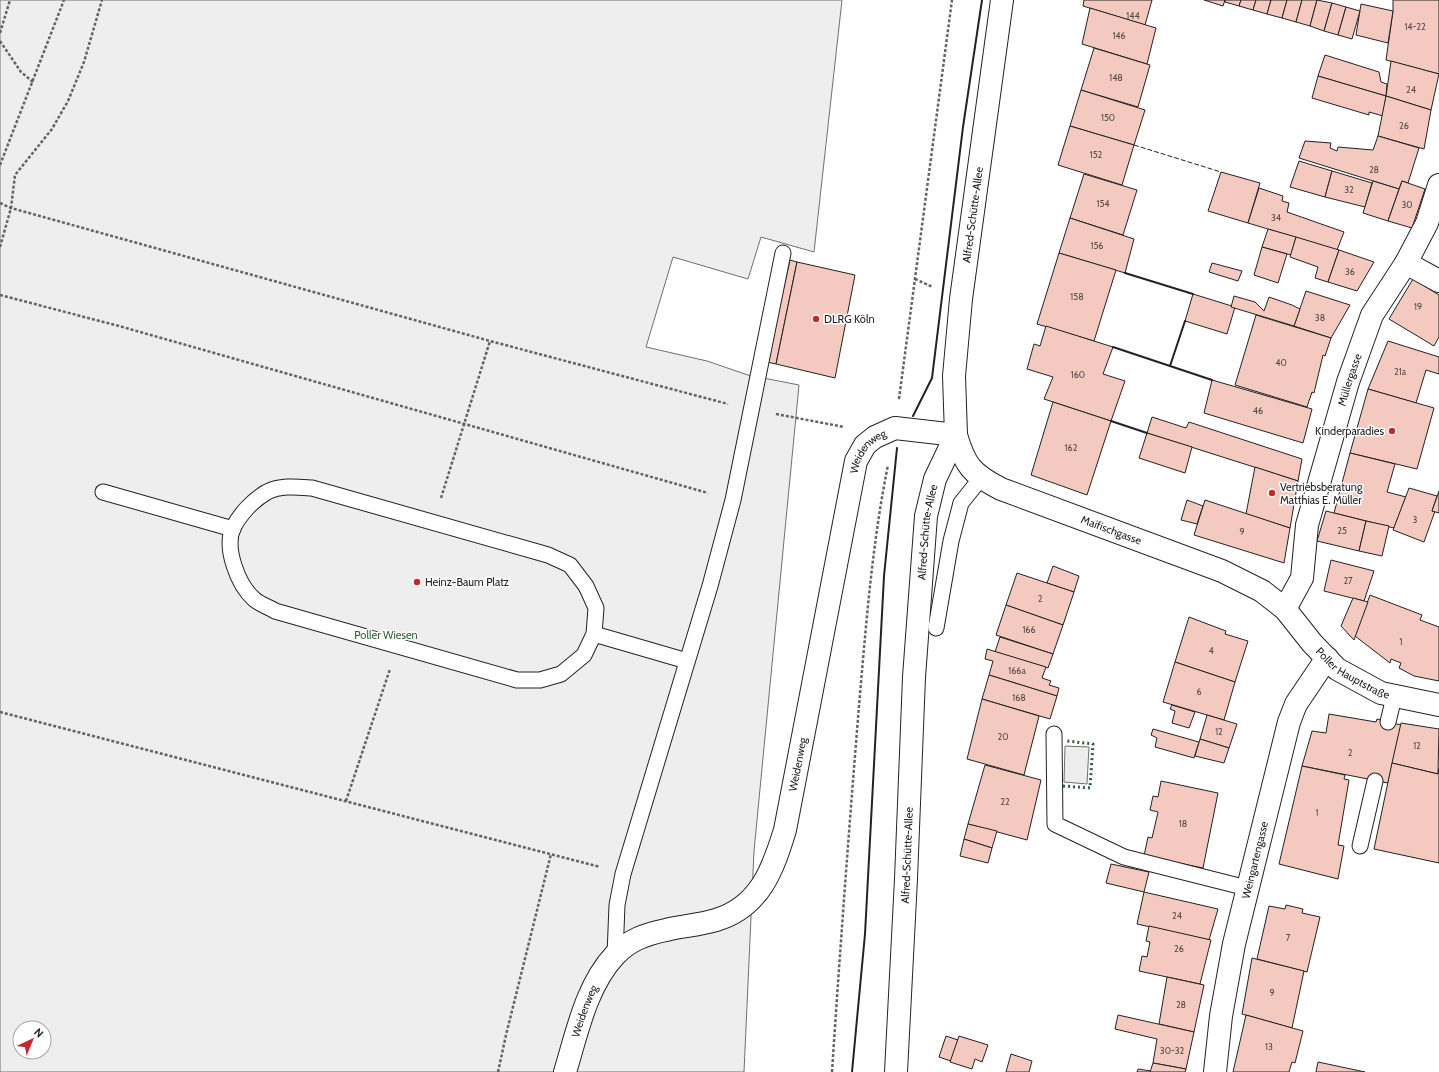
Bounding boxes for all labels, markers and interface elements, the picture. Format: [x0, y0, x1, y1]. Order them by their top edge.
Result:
house number: 144 [1126, 10, 1140, 21]
house number: 14-22 [1404, 21, 1426, 32]
house number: 146 [1112, 30, 1126, 41]
house number: 148 [1109, 72, 1123, 83]
house number: 24 [1406, 84, 1416, 95]
house number: 150 [1101, 112, 1115, 123]
house number: 26 [1399, 120, 1409, 131]
house number: 152 [1090, 149, 1103, 160]
house number: 28 [1369, 164, 1379, 175]
street label: Alfred-Schütte-Allee [959, 166, 986, 264]
house number: 32 [1344, 184, 1354, 195]
house number: 154 [1096, 198, 1110, 209]
house number: 30 [1401, 199, 1413, 210]
house number: 34 [1271, 212, 1281, 223]
house number: 156 [1091, 240, 1103, 251]
house number: 36 [1345, 266, 1355, 277]
house number: 158 [1070, 291, 1084, 302]
house number: 19 [1414, 301, 1422, 312]
place label: DLRG Köln [824, 312, 875, 326]
house number: 38 [1315, 312, 1325, 323]
marker: DLRG Köln [811, 314, 821, 324]
street label: Müllergasse [1335, 351, 1365, 407]
house number: 40 [1275, 357, 1287, 368]
house number: 21a [1394, 366, 1407, 377]
house number: 160 [1071, 369, 1085, 380]
house number: 46 [1253, 405, 1263, 416]
place label: Kinderparadies [1315, 424, 1384, 438]
street label: Weidenweg [847, 426, 889, 474]
marker: Kinderparadies [1387, 426, 1397, 436]
house number: 162 [1065, 442, 1078, 453]
place label: Vertriebsberatung Matthias E. Müller [1280, 480, 1363, 507]
street label: Alfred-Schütte-Allee [914, 482, 941, 581]
marker: Vertriebsberatung Matthias E. Müller [1267, 488, 1277, 498]
street label: Maifischgasse [1079, 512, 1144, 548]
house number: 3 [1413, 514, 1418, 525]
house number: 25 [1337, 525, 1347, 536]
house number: 9 [1239, 526, 1245, 537]
place label: Heinz-Baum Platz [425, 575, 509, 589]
house number: 27 [1343, 575, 1353, 586]
marker: Heinz-Baum Platz [412, 577, 422, 587]
house number: 2 [1038, 593, 1043, 604]
house number: 166 [1022, 624, 1036, 635]
park label: Poller Wiesen [354, 628, 418, 642]
house number: 1 [1400, 636, 1403, 647]
street label: Poller Hauptstraße [1313, 644, 1391, 702]
house number: 4 [1208, 645, 1214, 656]
house number: 166a [1008, 665, 1026, 676]
house number: 6 [1196, 686, 1202, 697]
house number: 168 [1012, 692, 1026, 703]
house number: 12 [1215, 726, 1223, 737]
house number: 20 [998, 731, 1009, 742]
street label: Weidenweg [786, 736, 810, 793]
house number: 12 [1413, 740, 1421, 751]
house number: 2 [1348, 747, 1353, 758]
house number: 22 [1000, 796, 1010, 807]
street label: Alfred-Schütte-Allee [898, 806, 916, 904]
house number: 1 [1316, 807, 1319, 818]
house number: 18 [1179, 818, 1187, 829]
street label: Weingartengasse [1238, 819, 1271, 900]
house number: 24 [1172, 910, 1182, 921]
house number: 7 [1286, 932, 1291, 943]
house number: 26 [1174, 943, 1184, 954]
street label: Weidenweg [568, 982, 601, 1039]
house number: 9 [1269, 987, 1275, 998]
house number: 28 [1176, 999, 1186, 1010]
north arrow [12, 1020, 52, 1060]
text: N [31, 1025, 47, 1041]
house number: 13 [1265, 1041, 1273, 1052]
house number: 30-32 [1160, 1045, 1184, 1056]

